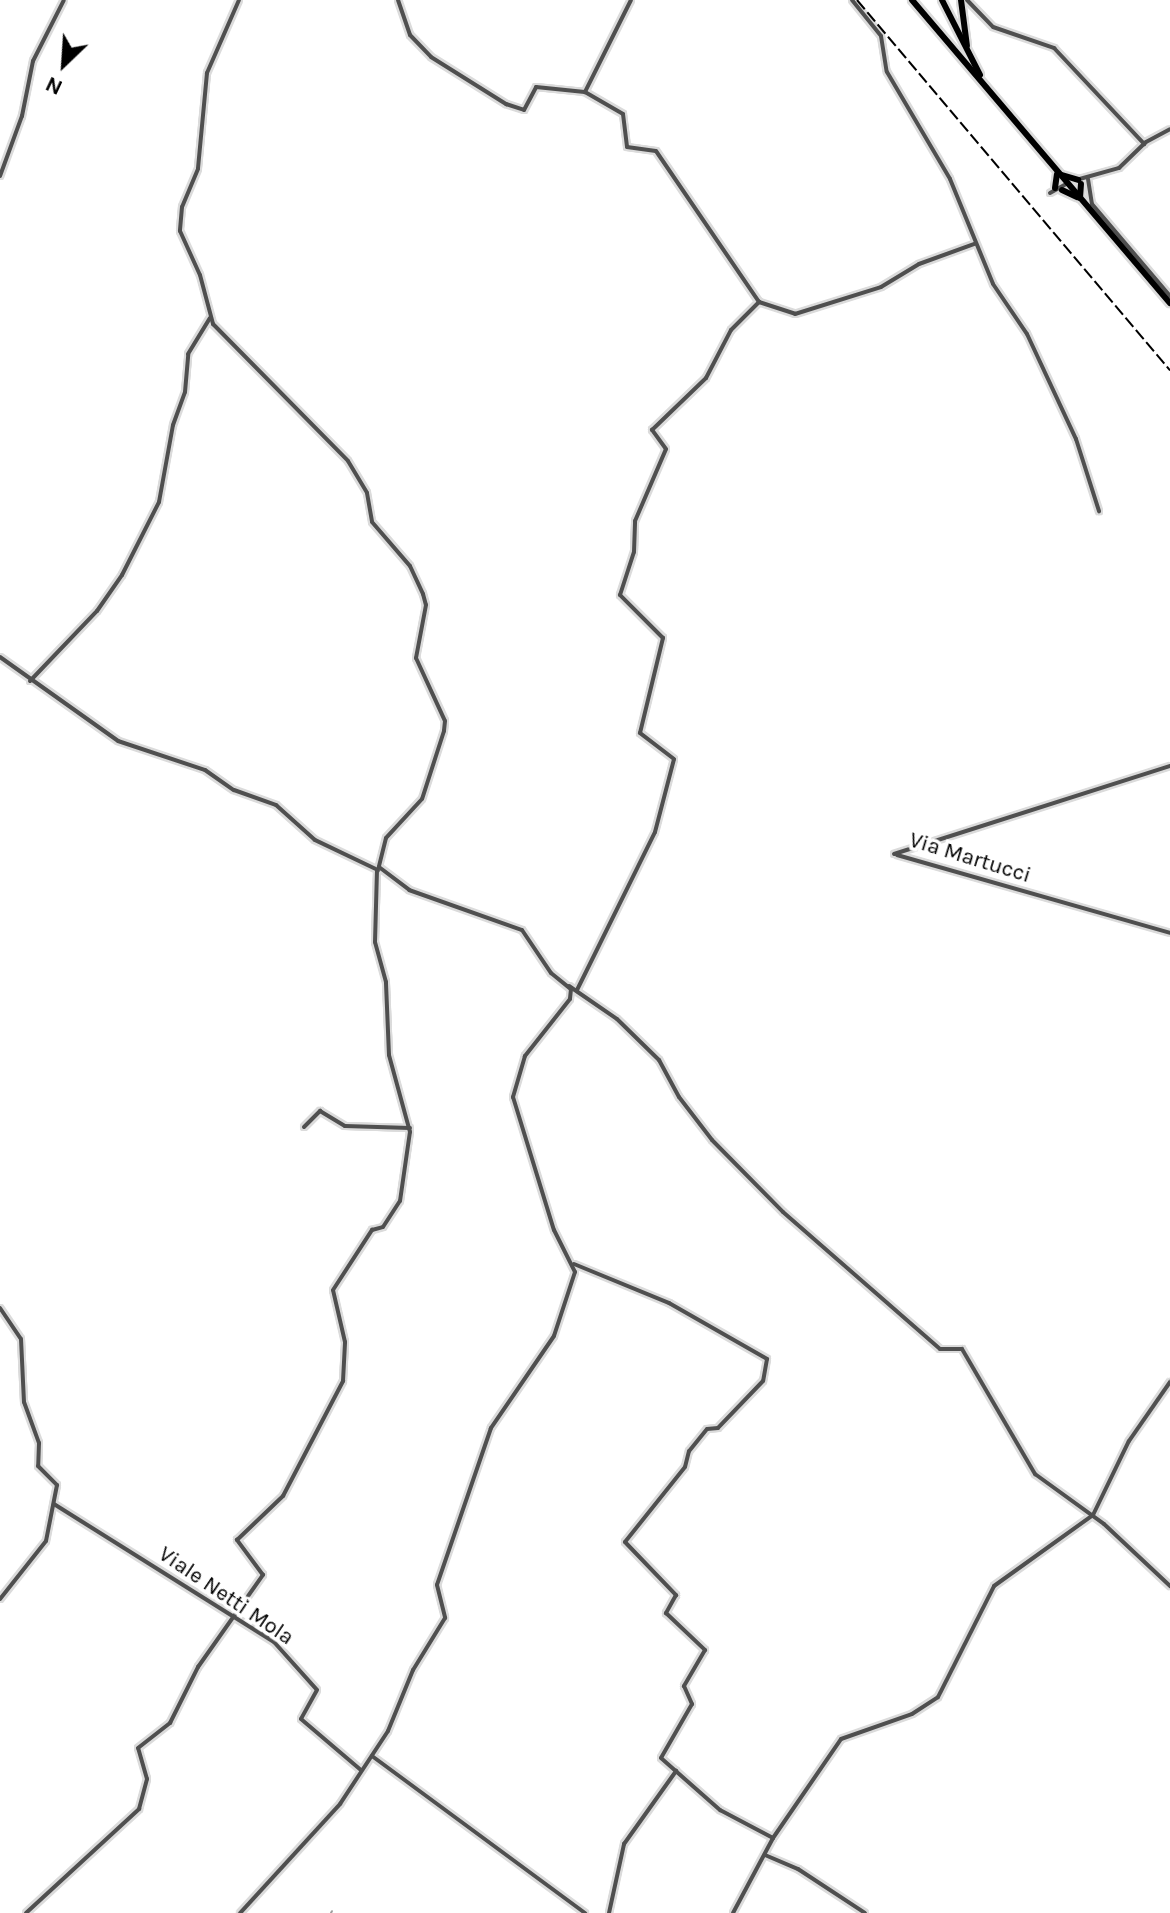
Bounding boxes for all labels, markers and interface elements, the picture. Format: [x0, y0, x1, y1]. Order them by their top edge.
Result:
north arrow [24, 24, 104, 104]
text: N [41, 71, 67, 101]
street label: Via Martucci [906, 827, 1034, 889]
street label: Viale Netti Mola [153, 1541, 299, 1651]

